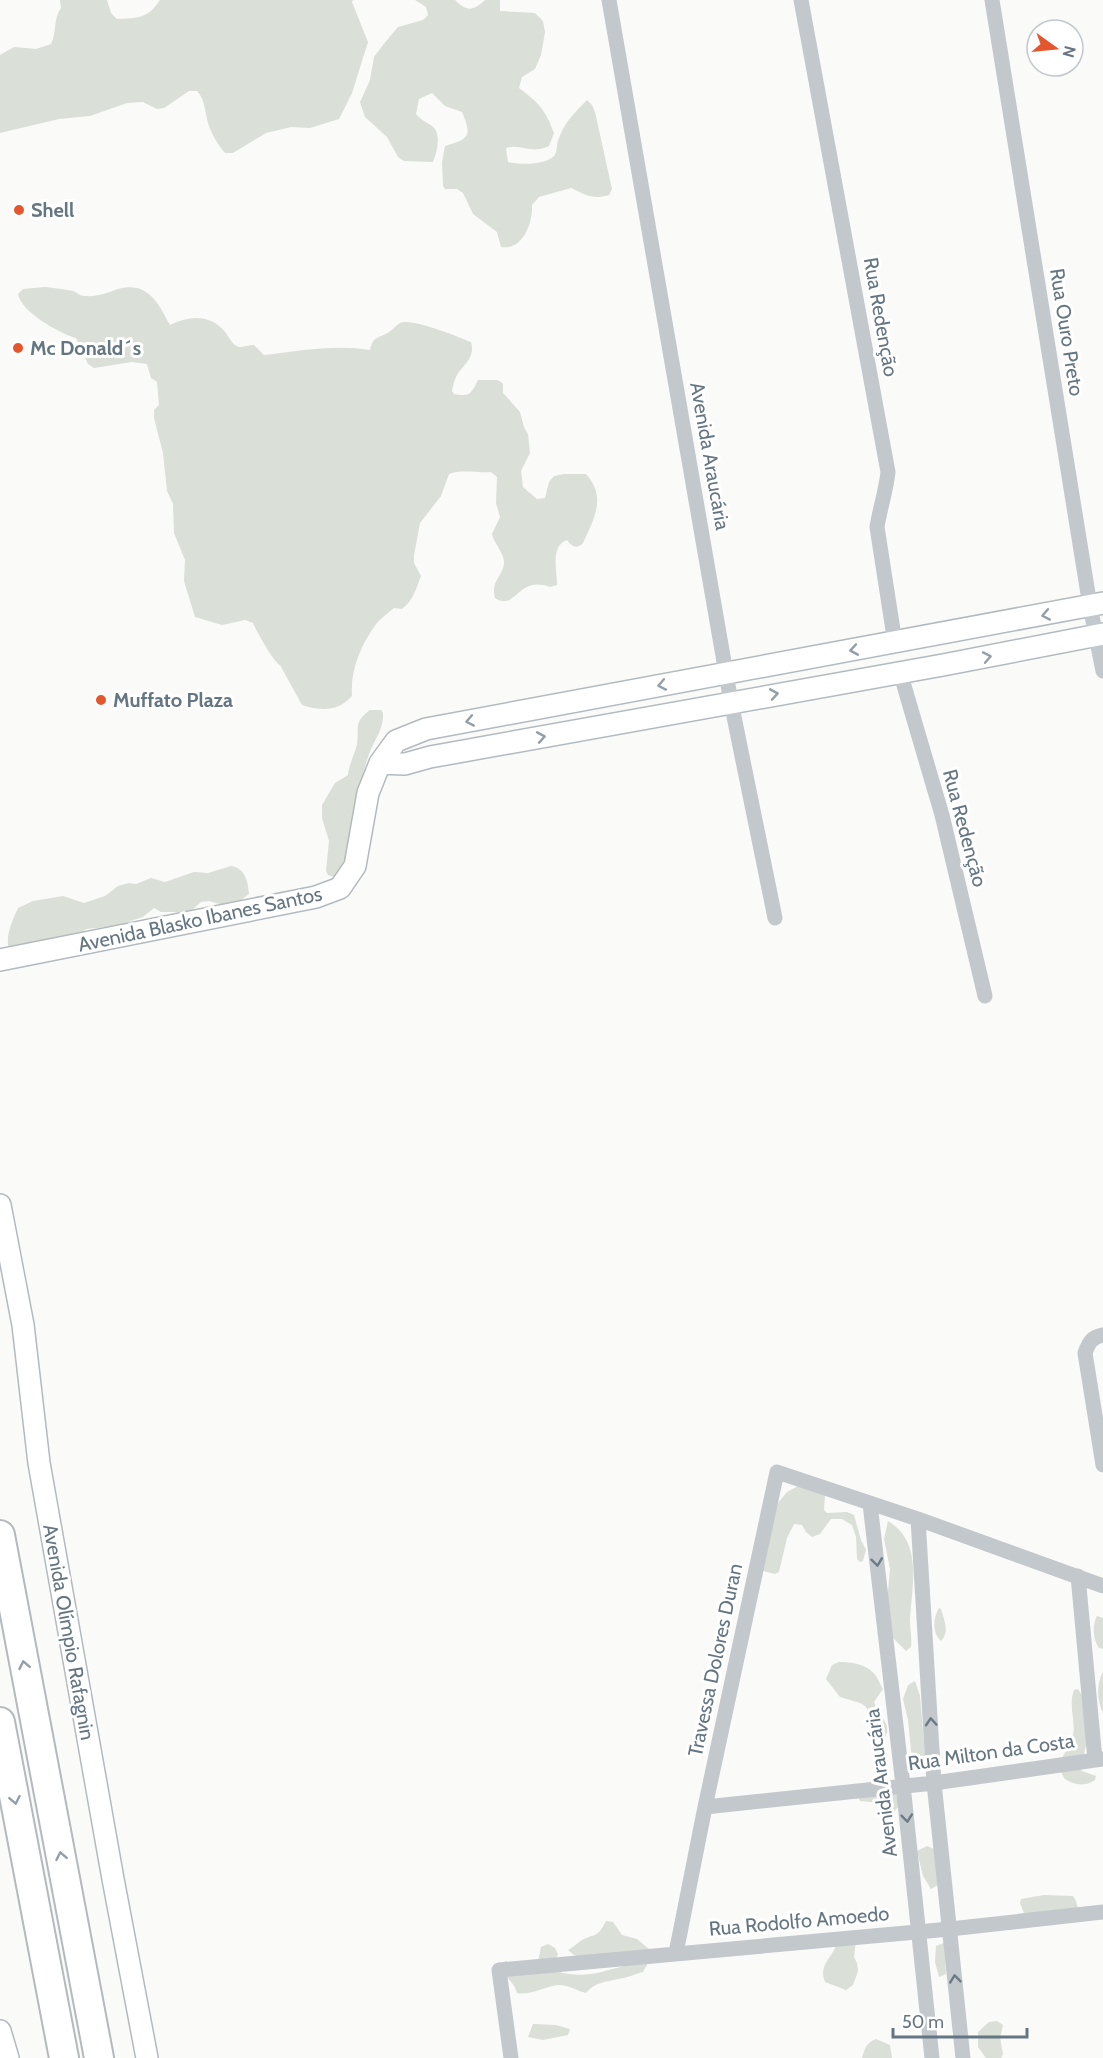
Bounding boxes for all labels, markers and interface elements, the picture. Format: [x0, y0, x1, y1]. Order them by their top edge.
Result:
north arrow [1025, 18, 1085, 78]
text: N [1058, 44, 1080, 60]
place label: Shell [31, 198, 74, 222]
marker: Shell [12, 203, 26, 217]
street label: Rua Redenção [859, 256, 903, 378]
street label: Rua Ouro Preto [1045, 266, 1089, 398]
place label: Mc Donald´s [30, 336, 141, 360]
marker: Mc Donald´s [11, 341, 25, 355]
street label: Avenida Araucária [685, 380, 735, 532]
one-way arrow [1041, 608, 1051, 621]
one-way arrow [849, 643, 859, 656]
one-way arrow [982, 651, 992, 664]
one-way arrow [657, 678, 667, 691]
place label: Muffato Plaza [113, 688, 233, 712]
one-way arrow [769, 688, 779, 701]
marker: Muffato Plaza [94, 693, 108, 707]
one-way arrow [466, 714, 476, 727]
one-way arrow [536, 731, 546, 744]
street label: Rua Redenção [938, 767, 992, 889]
street label: Avenida Blasko Ibanes Santos [76, 881, 324, 957]
street label: Avenida Olímpio Rafagnin [38, 1522, 100, 1742]
one-way arrow [870, 1557, 882, 1566]
street label: Travessa Dolores Duran [683, 1561, 747, 1759]
one-way arrow [18, 1660, 31, 1670]
street label: Avenida Araucária [860, 1707, 902, 1859]
one-way arrow [924, 1718, 937, 1727]
street label: Rua Milton da Costa [906, 1728, 1076, 1776]
one-way arrow [8, 1794, 21, 1804]
one-way arrow [900, 1813, 913, 1822]
one-way arrow [55, 1851, 68, 1861]
street label: Rua Rodolfo Amoedo [708, 1901, 890, 1941]
one-way arrow [949, 1974, 962, 1983]
scale bar [893, 2001, 1026, 2039]
text: 50 m [902, 2011, 944, 2033]

